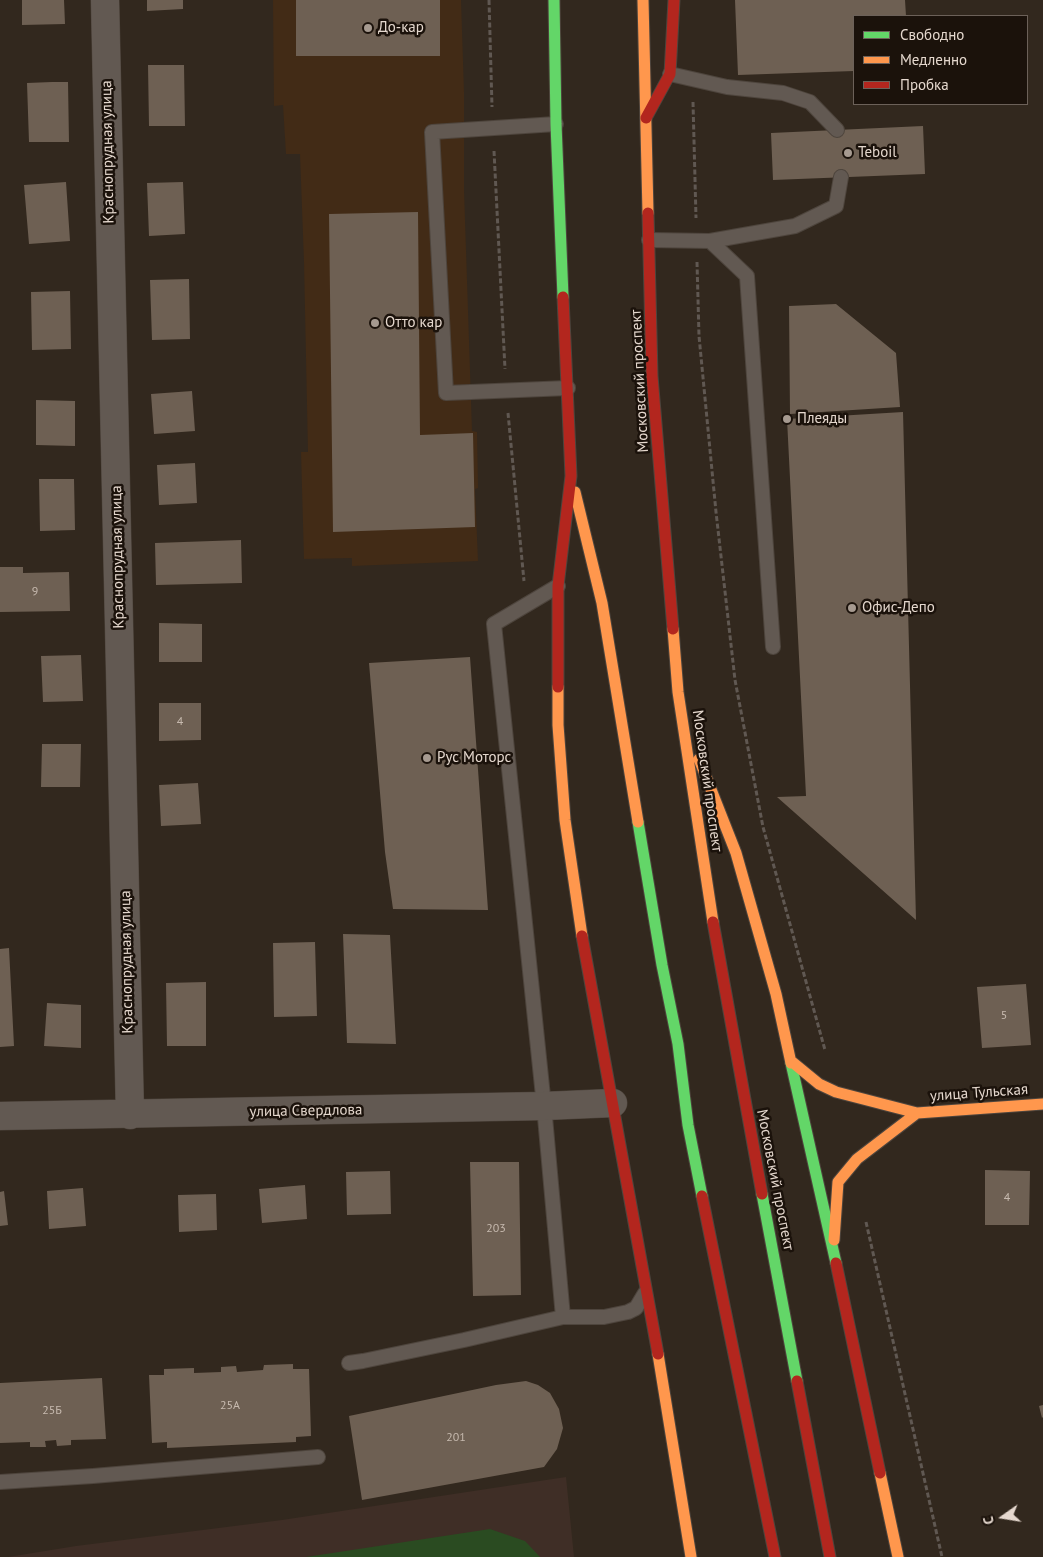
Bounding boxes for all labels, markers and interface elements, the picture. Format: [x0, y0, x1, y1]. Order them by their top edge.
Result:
legend [853, 15, 1028, 105]
place label: До-кар [378, 19, 424, 37]
marker: До-кар [362, 22, 374, 34]
text: Свободно [900, 25, 964, 44]
text: Медленно [900, 50, 967, 69]
text: Пробка [900, 75, 949, 94]
street label: Краснопрудная улица [98, 80, 118, 224]
place label: Teboil [858, 144, 897, 162]
marker: Teboil [842, 147, 854, 159]
street label: Московский проспект [627, 309, 653, 453]
place label: Отто кар [385, 314, 442, 332]
marker: Отто кар [369, 317, 381, 329]
place label: Плеяды [797, 410, 847, 428]
marker: Плеяды [781, 413, 793, 425]
street label: Краснопрудная улица [108, 485, 128, 629]
house number: 9 [32, 585, 38, 599]
place label: Офис-Депо [862, 599, 935, 617]
marker: Офис-Депо [846, 602, 858, 614]
street label: Московский проспект [688, 709, 726, 853]
house number: 4 [177, 715, 183, 729]
place label: Рус Моторс [437, 749, 511, 767]
marker: Рус Моторс [421, 752, 433, 764]
street label: Краснопрудная улица [117, 890, 137, 1034]
house number: 5 [1001, 1009, 1007, 1023]
street label: улица Тульская [929, 1081, 1029, 1105]
street label: улица Свердлова [249, 1101, 363, 1121]
street label: Московский проспект [752, 1108, 798, 1252]
house number: 4 [1004, 1191, 1010, 1205]
house number: 203 [486, 1222, 506, 1236]
house number: 25А [220, 1399, 240, 1413]
house number: 25Б [42, 1404, 62, 1418]
house number: 201 [446, 1431, 466, 1445]
north arrow [978, 1492, 1028, 1542]
text: С [979, 1515, 998, 1526]

